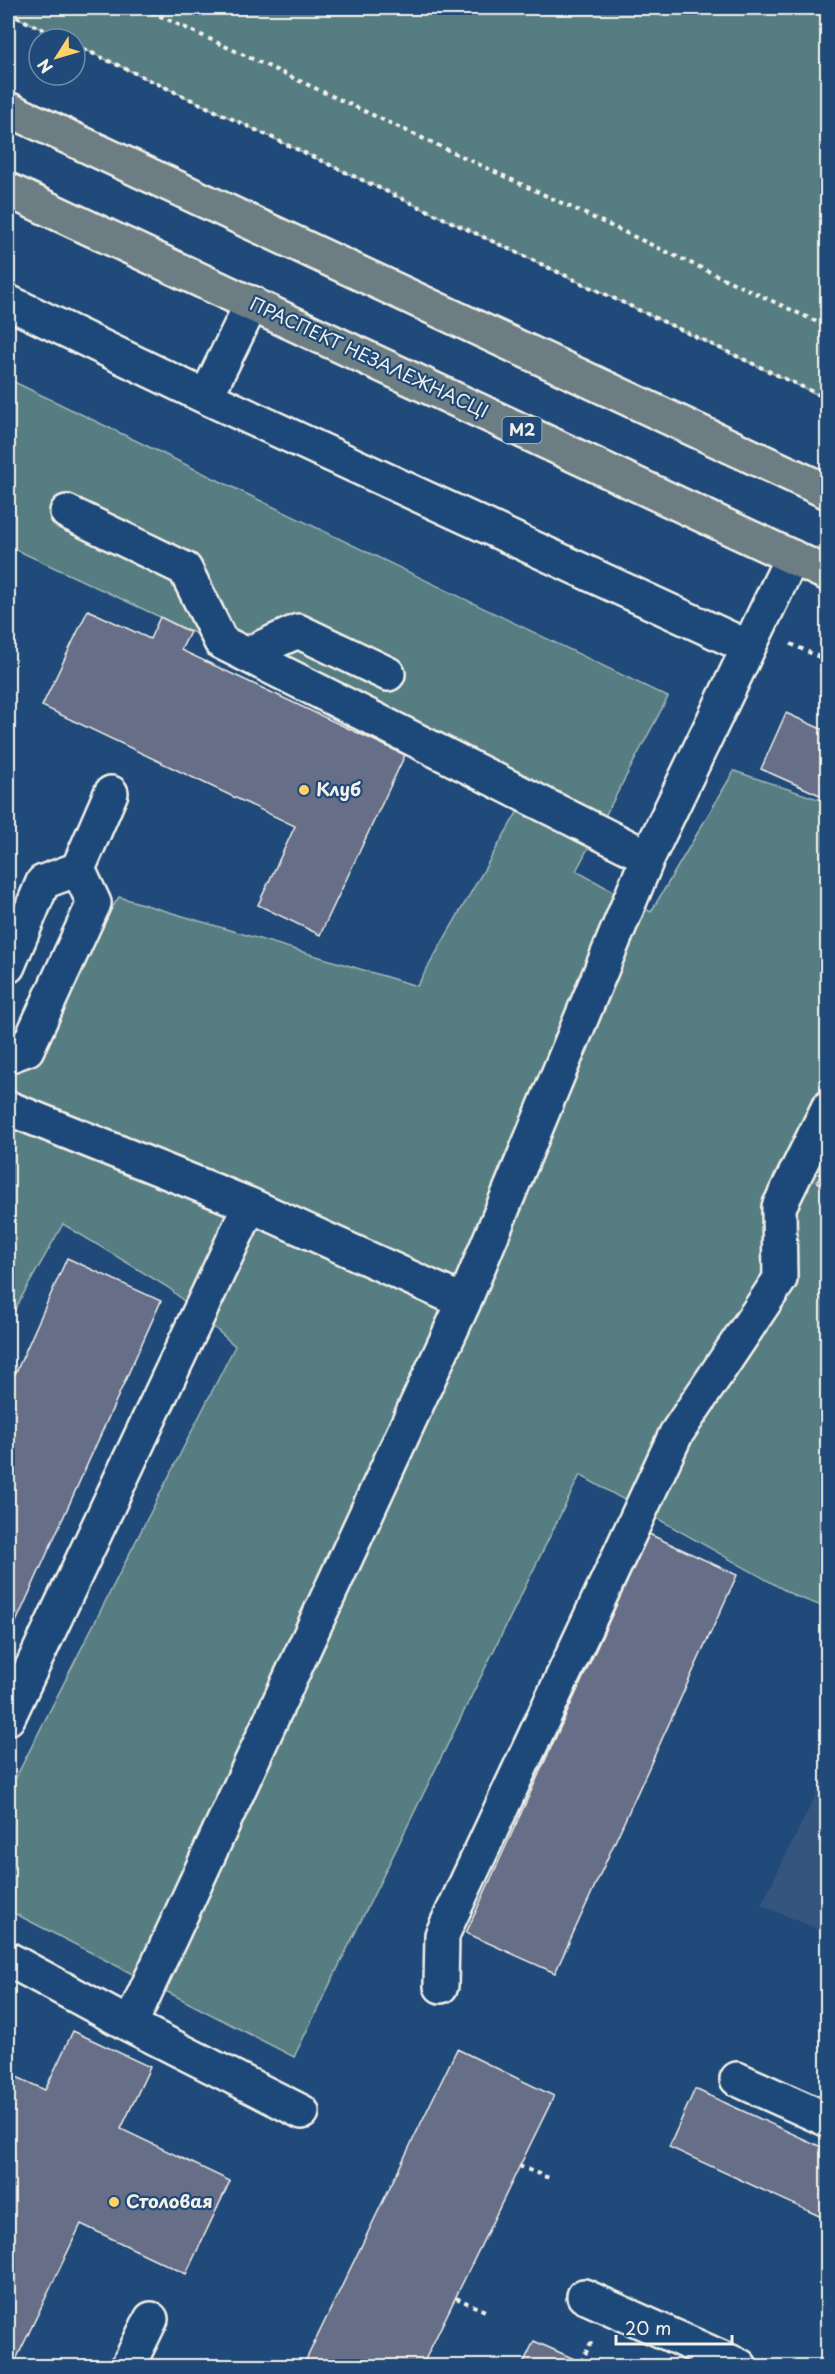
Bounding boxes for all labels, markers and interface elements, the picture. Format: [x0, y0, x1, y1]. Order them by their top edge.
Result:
north arrow [27, 27, 87, 87]
text: N [31, 54, 58, 79]
street label: ПРАСПЕКТ НЕЗАЛЕЖНАСЦІ [246, 289, 493, 424]
road number: М2 [502, 417, 542, 443]
place label: Клуб [316, 775, 361, 802]
marker: Клуб [297, 783, 311, 797]
place label: Столовая [126, 2187, 213, 2214]
marker: Столовая [107, 2195, 121, 2209]
scale bar [616, 2308, 732, 2346]
text: 20 m [625, 2314, 671, 2341]

